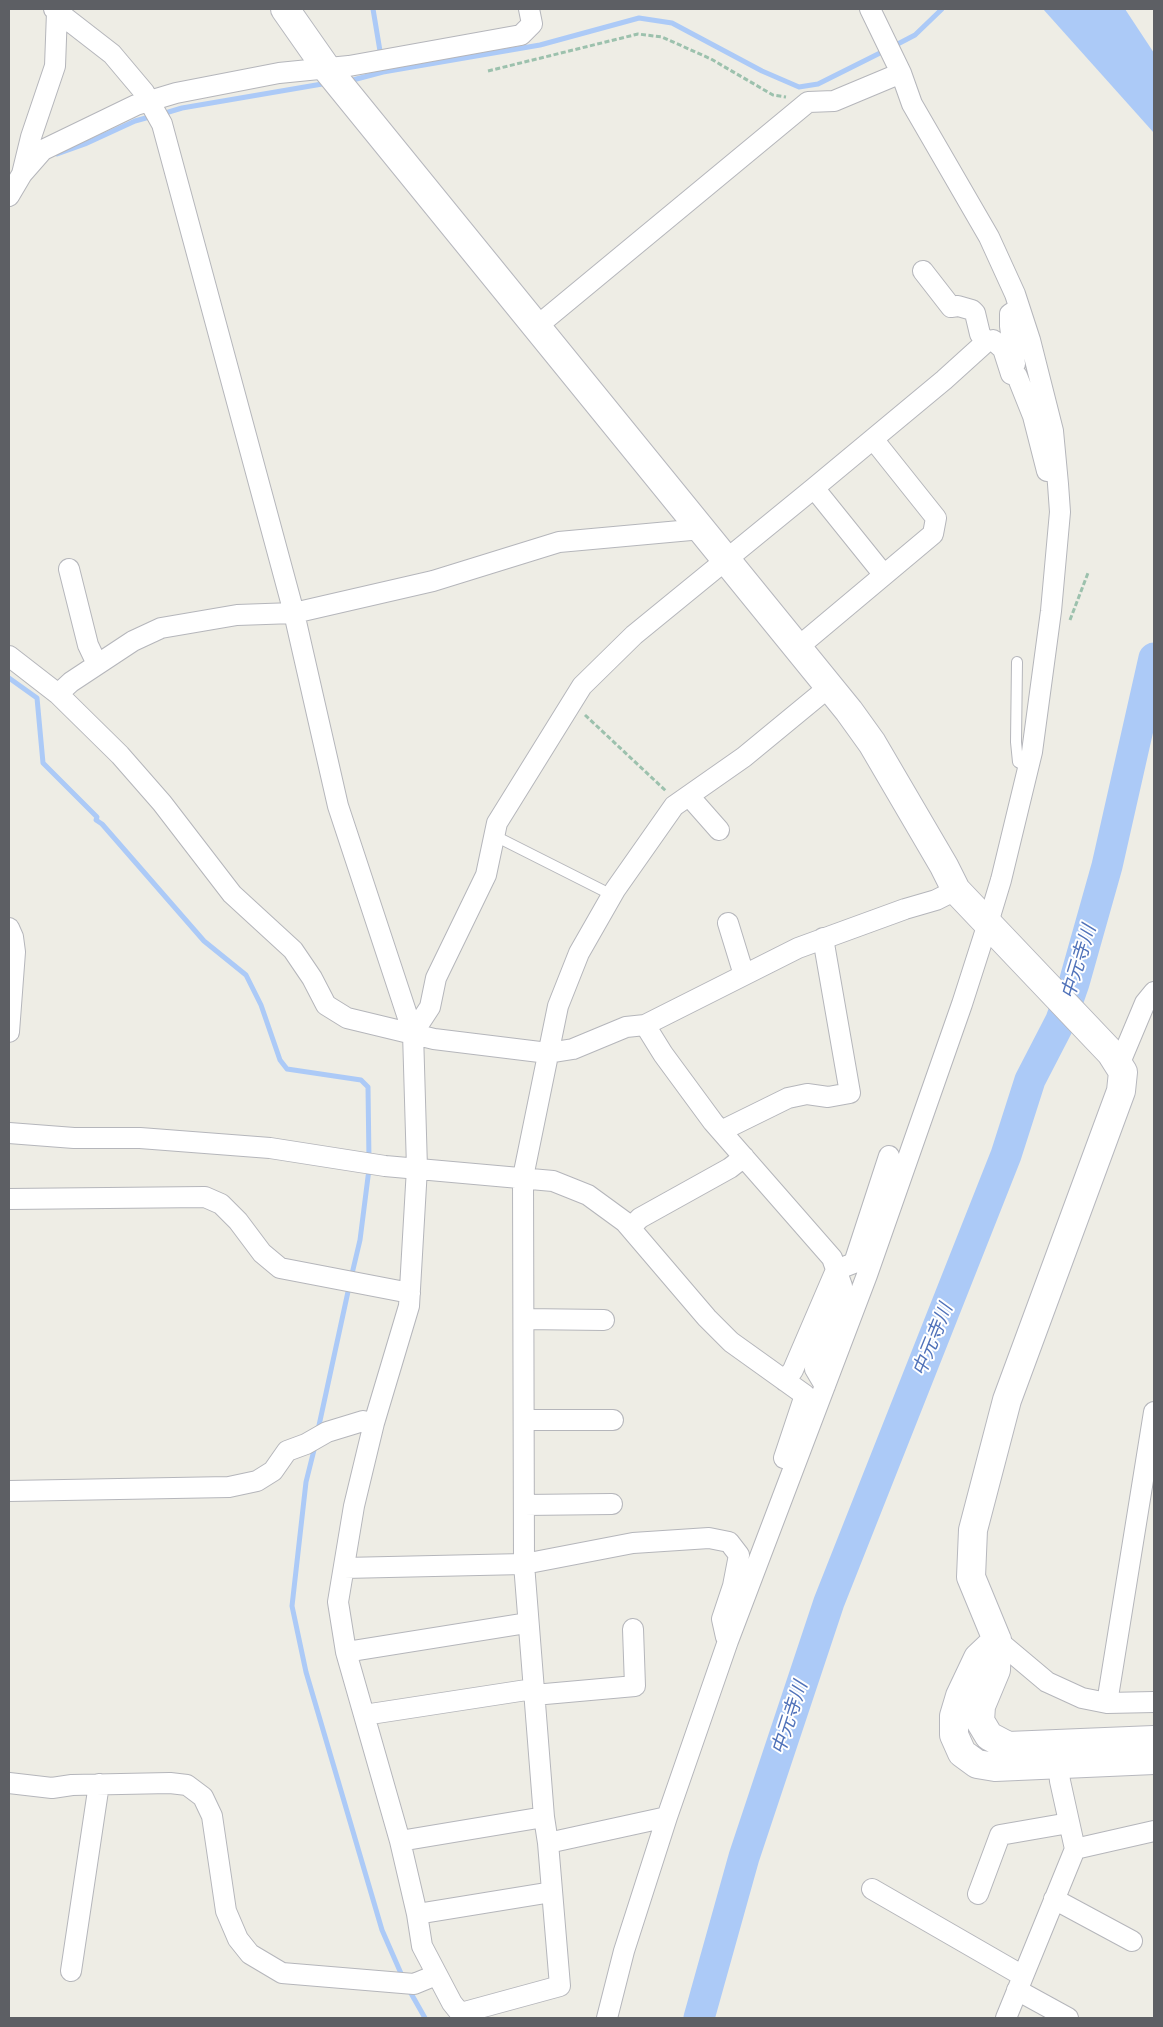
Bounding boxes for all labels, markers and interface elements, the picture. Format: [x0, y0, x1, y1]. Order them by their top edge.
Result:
water label: 中元寺川 [1057, 922, 1101, 1002]
water label: 中元寺川 [908, 1300, 958, 1380]
water label: 中元寺川 [767, 1678, 813, 1758]

